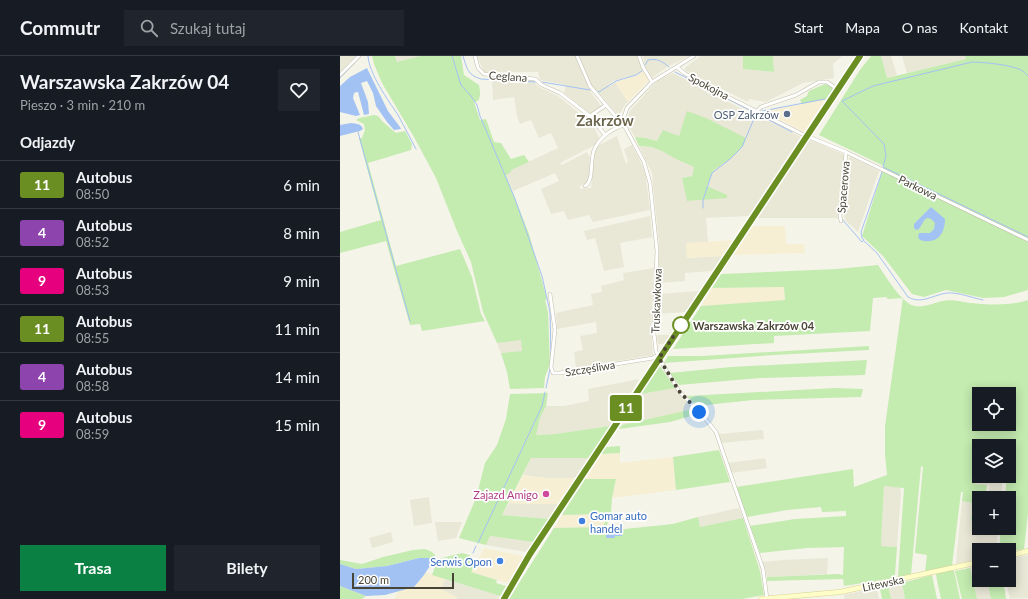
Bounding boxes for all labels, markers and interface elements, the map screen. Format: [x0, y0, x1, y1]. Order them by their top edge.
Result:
search box [124, 10, 404, 46]
text: Commutr [20, 16, 100, 39]
icon: search [138, 17, 160, 39]
text: Szukaj tutaj [170, 19, 246, 37]
text: Start [794, 19, 823, 36]
text: Mapa [845, 19, 880, 36]
text: O nas [902, 19, 937, 36]
text: Kontakt [959, 19, 1008, 36]
street label: Ceglana [488, 68, 528, 84]
button: heart [278, 69, 320, 111]
text: Warszawska Zakrzów 04 [20, 70, 229, 93]
street label: Spokojna [687, 70, 731, 102]
text: Pieszo · 3 min · 210 m [20, 97, 145, 113]
place label: OSP Zakrzów [714, 108, 779, 121]
marker: OSP Zakrzów [782, 109, 792, 119]
district label: Zakrzów [576, 111, 634, 129]
text: Odjazdy [20, 133, 75, 151]
street label: Spacerowa [834, 160, 852, 214]
text: Autobus [76, 168, 132, 186]
street label: Parkowa [897, 172, 939, 202]
text: 11 [34, 176, 50, 193]
text: 6 min [283, 176, 320, 194]
text: 08:50 [76, 186, 109, 202]
text: Autobus [76, 216, 132, 234]
text: 4 [38, 224, 46, 241]
text: 8 min [283, 224, 320, 242]
text: 08:52 [76, 234, 109, 250]
text: Autobus [76, 264, 132, 282]
street label: Truskawkowa [648, 268, 664, 334]
text: 9 [38, 272, 46, 289]
text: 9 min [283, 272, 320, 290]
text: 08:53 [76, 282, 109, 298]
text: Autobus [76, 312, 132, 330]
marker: Warszawska Zakrzów 04 [672, 316, 690, 334]
place label: Warszawska Zakrzów 04 [693, 319, 815, 332]
text: 11 [34, 320, 50, 337]
text: 11 min [274, 320, 320, 338]
text: 08:55 [76, 330, 109, 346]
street label: Szczęśliwa [564, 358, 616, 378]
text: Autobus [76, 360, 132, 378]
text: 4 [38, 368, 46, 385]
text: 14 min [274, 368, 320, 386]
text: 08:58 [76, 378, 109, 394]
map controls [972, 387, 1016, 587]
button: locate [972, 387, 1016, 431]
line badge: 11 [608, 395, 644, 421]
text: 11 [618, 399, 634, 416]
your location [689, 402, 709, 422]
text: Autobus [76, 408, 132, 426]
text: 9 [38, 416, 46, 433]
text: 15 min [274, 416, 320, 434]
text: 08:59 [76, 426, 109, 442]
button: layers [972, 439, 1016, 483]
place label: Zajazd Amigo [473, 488, 538, 501]
marker: Zajazd Amigo [541, 489, 551, 499]
button: + [972, 491, 1016, 535]
place label: Gomar auto handel [590, 509, 647, 535]
marker: Gomar auto handel [577, 516, 587, 526]
button: − [972, 543, 1016, 587]
button: Trasa [20, 545, 166, 591]
button: Bilety [174, 545, 320, 591]
place label: Serwis Opon [430, 555, 492, 568]
marker: Serwis Opon [495, 556, 505, 566]
scale bar [352, 571, 454, 590]
street label: Litewska [861, 572, 905, 594]
text: 200 m [358, 573, 389, 586]

